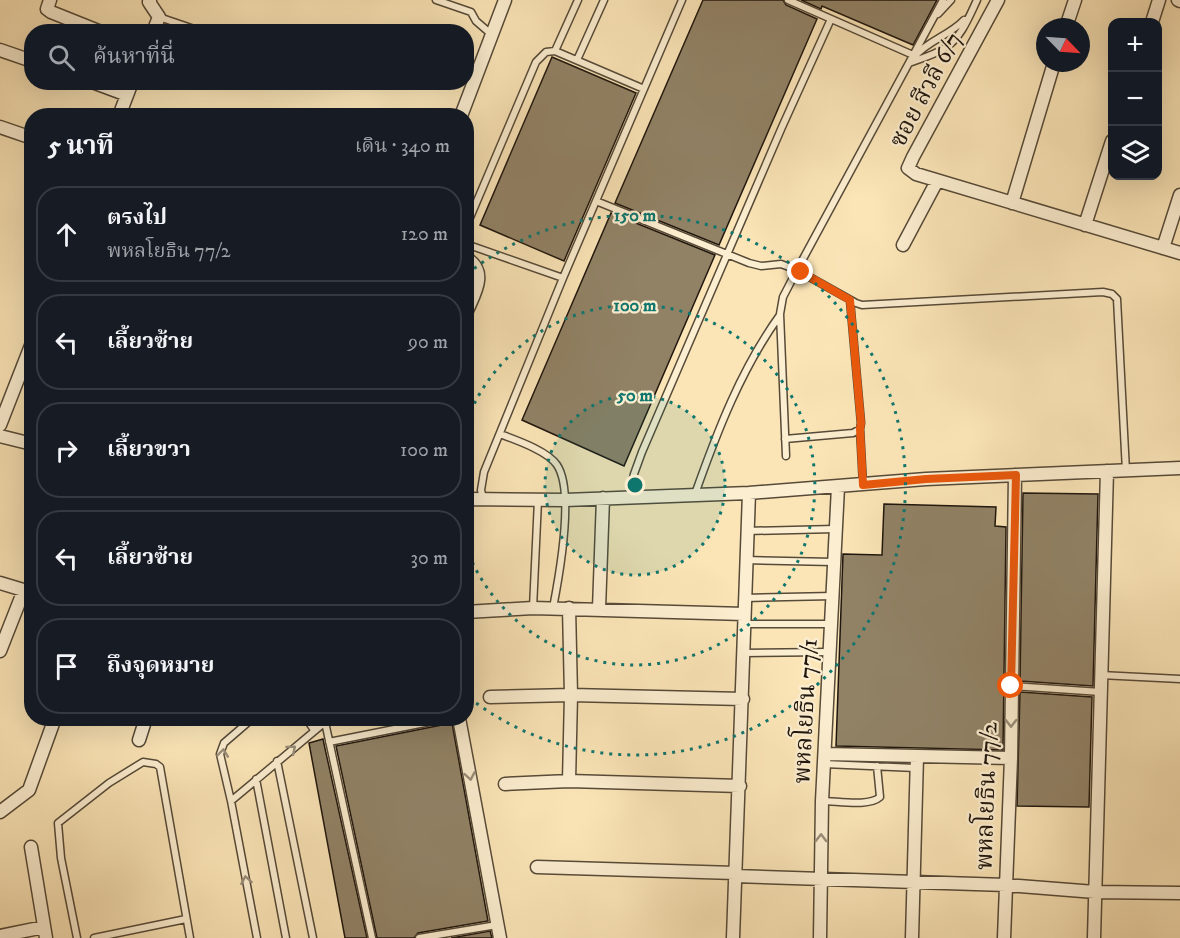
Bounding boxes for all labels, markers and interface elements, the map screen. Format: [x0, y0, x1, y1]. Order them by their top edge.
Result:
north arrow [1036, 18, 1090, 72]
map controls [1108, 18, 1162, 180]
button: + [1108, 18, 1162, 72]
search box [24, 24, 474, 90]
street label: ซอย สีวลี 6/7 [883, 27, 969, 153]
icon: search [45, 41, 78, 74]
text: ค้นหาที่นี่ [93, 43, 175, 70]
button: − [1108, 72, 1162, 126]
button: layers [1108, 126, 1162, 180]
text: 5 นาที [48, 130, 114, 163]
text: เดิน · 340 m [355, 134, 450, 159]
text: ตรงไป [107, 204, 167, 231]
text: 150 m [614, 205, 657, 227]
icon: ahead [50, 218, 83, 251]
text: 120 m [401, 222, 448, 247]
text: พหลโยธิน 77/2 [107, 239, 231, 264]
route end [787, 258, 813, 284]
text: 100 m [613, 295, 657, 317]
icon: left [50, 326, 83, 359]
text: เลี้ยวซ้าย [107, 328, 193, 355]
text: 90 m [408, 330, 448, 355]
text: 50 m [616, 385, 653, 407]
icon: right [50, 434, 83, 467]
text: เลี้ยวขวา [107, 436, 191, 463]
text: 100 m [400, 438, 448, 463]
centre of rings [625, 475, 645, 495]
icon: left [50, 542, 83, 575]
text: เลี้ยวซ้าย [107, 544, 193, 571]
text: 30 m [410, 546, 448, 571]
street label: พหลโยธิน 77/1 [783, 637, 825, 784]
icon: arrive [50, 650, 83, 683]
text: ถึงจุดหมาย [107, 652, 214, 679]
route start [997, 672, 1023, 698]
one-way arrow [1005, 718, 1017, 727]
street label: พหลโยธิน 77/2 [965, 721, 1005, 871]
one-way arrow [285, 745, 296, 756]
one-way arrow [216, 748, 228, 758]
one-way arrow [463, 771, 476, 781]
one-way arrow [815, 833, 828, 842]
one-way arrow [240, 876, 253, 886]

